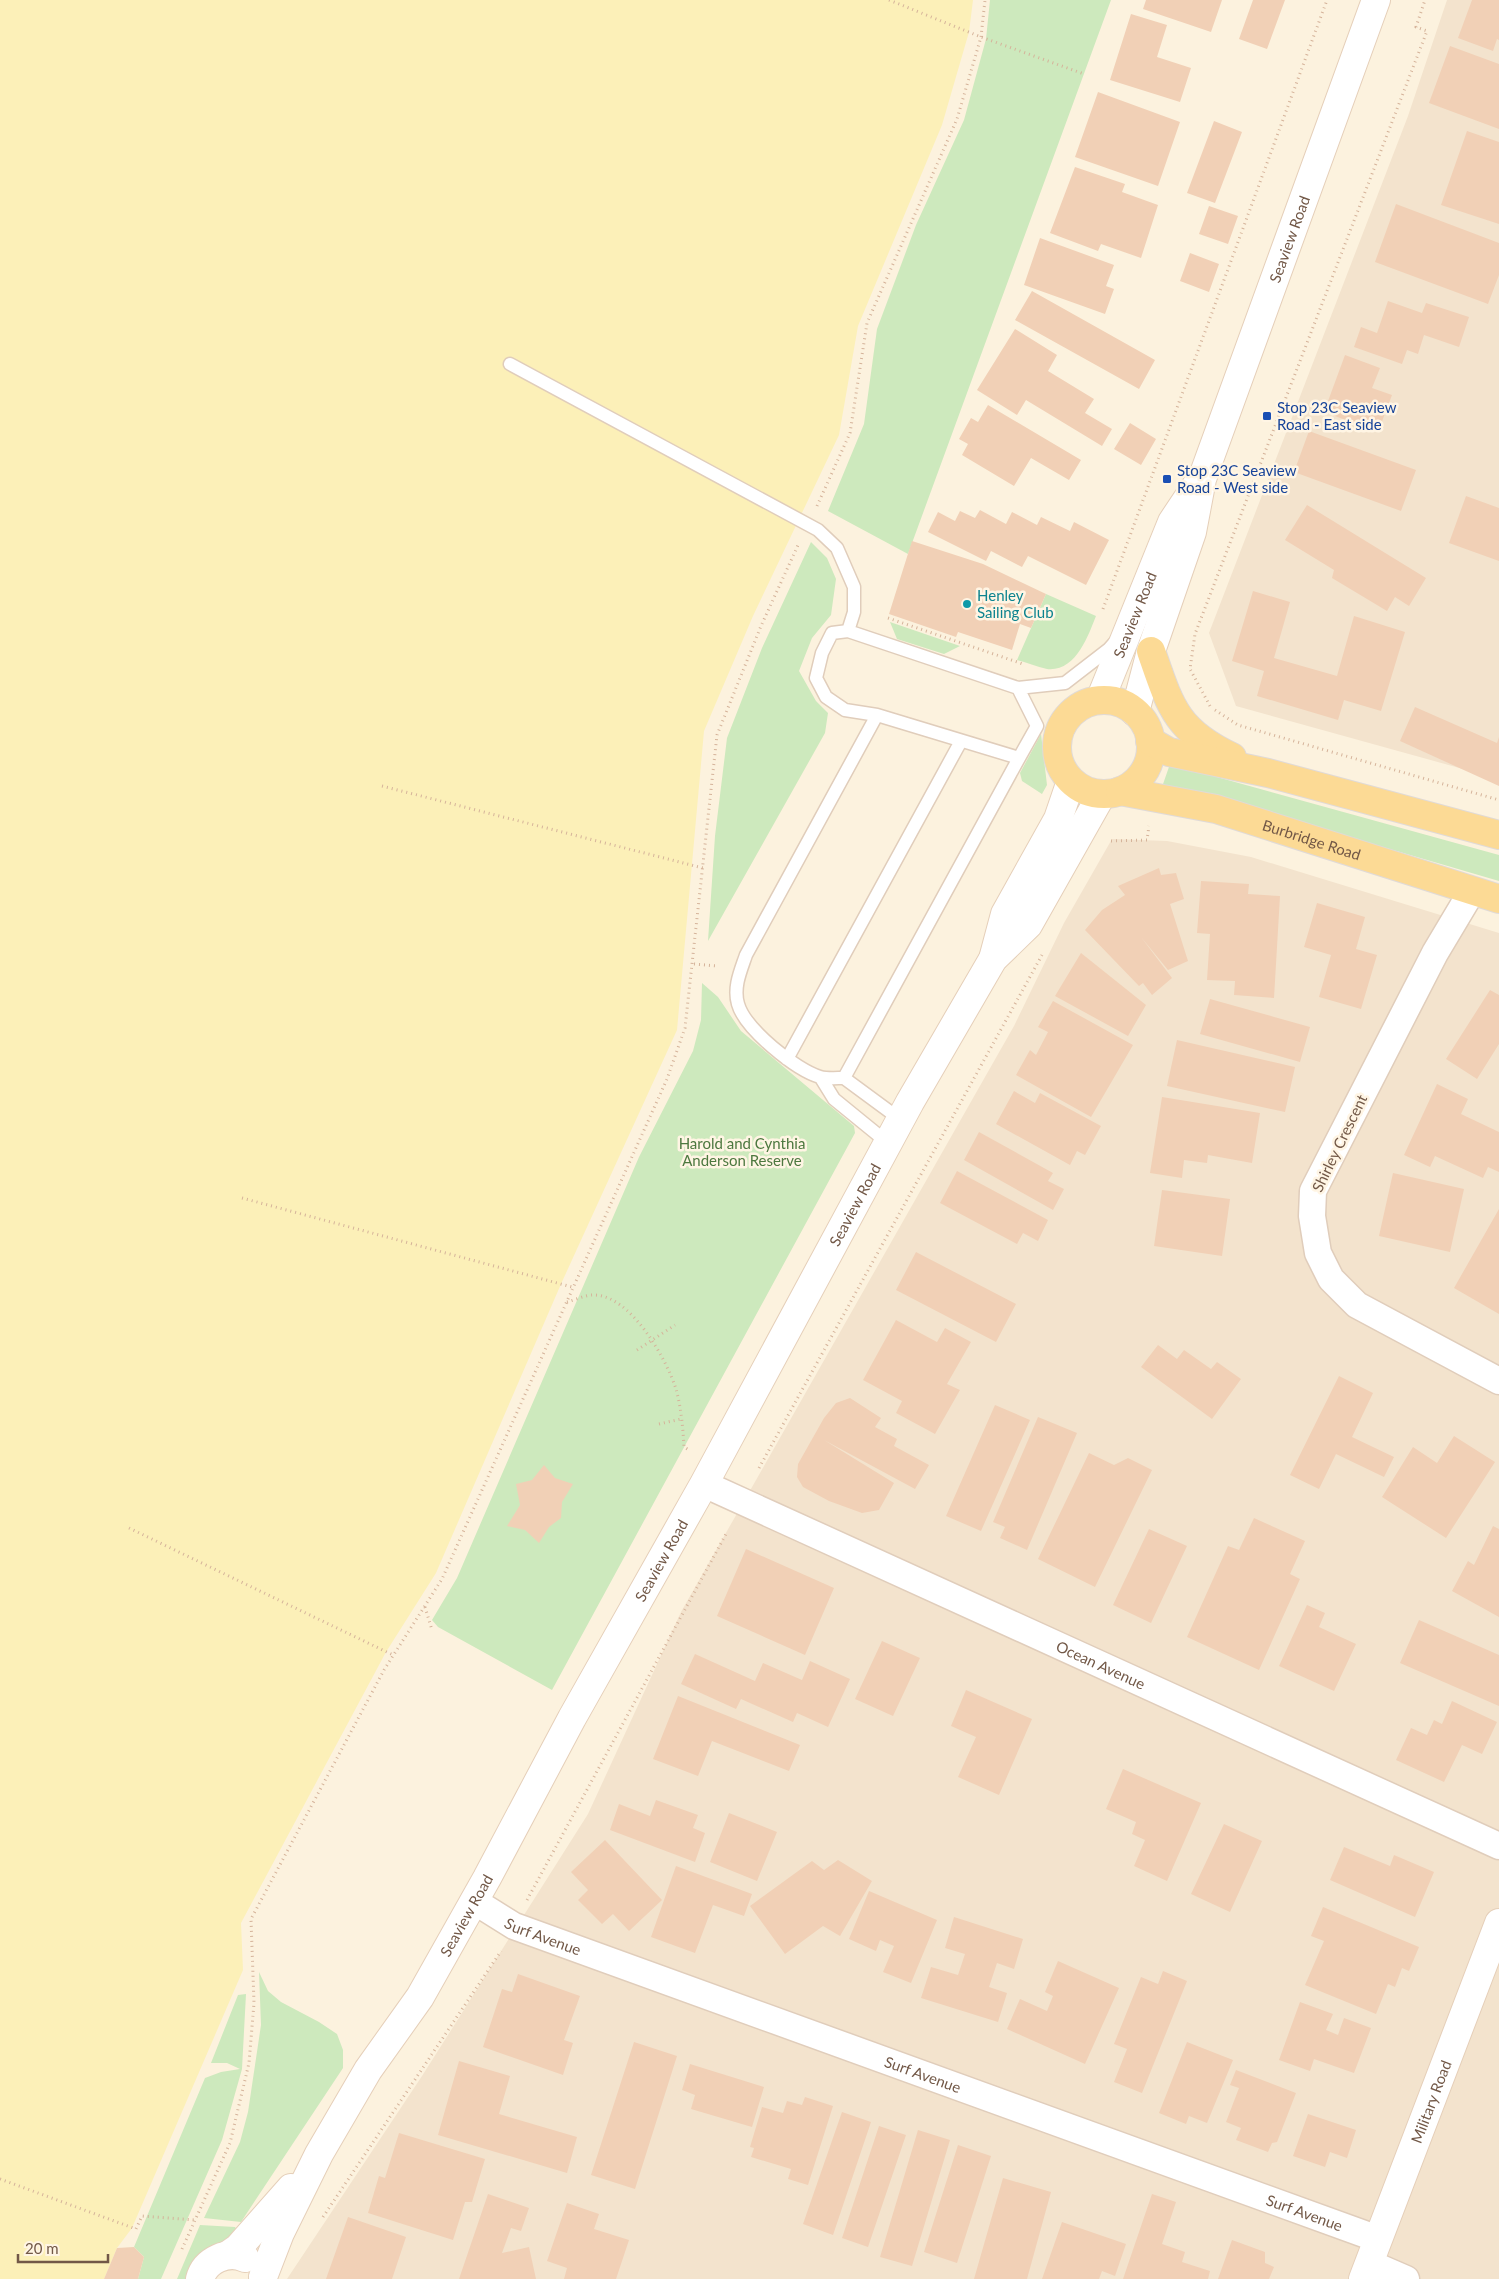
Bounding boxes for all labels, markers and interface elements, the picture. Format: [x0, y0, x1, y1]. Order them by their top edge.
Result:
street label: Seaview Road [1265, 193, 1313, 285]
place label: Stop 23C Seaview Road - East side [1277, 398, 1397, 433]
marker: Stop 23C Seaview Road - East side [1261, 410, 1273, 422]
place label: Stop 23C Seaview Road - West side [1177, 461, 1297, 496]
marker: Stop 23C Seaview Road - West side [1161, 473, 1173, 485]
street label: Seaview Road [1109, 569, 1160, 660]
place label: Henley Sailing Club [977, 586, 1054, 621]
marker: Henley Sailing Club [961, 598, 973, 610]
street label: Burbridge Road [1260, 815, 1363, 863]
street label: Shirley Crescent [1308, 1091, 1371, 1195]
park label: Harold and Cynthia Anderson Reserve [679, 1134, 805, 1169]
street label: Seaview Road [825, 1160, 884, 1249]
street label: Seaview Road [631, 1516, 691, 1604]
street label: Ocean Avenue [1053, 1637, 1148, 1693]
street label: Seaview Road [436, 1871, 496, 1959]
street label: Surf Avenue [502, 1914, 584, 1959]
street label: Surf Avenue [882, 2052, 964, 2096]
street label: Military Road [1407, 2057, 1455, 2146]
street label: Surf Avenue [1264, 2190, 1345, 2234]
scale bar [18, 2232, 108, 2264]
text: 20 m [25, 2239, 59, 2257]

